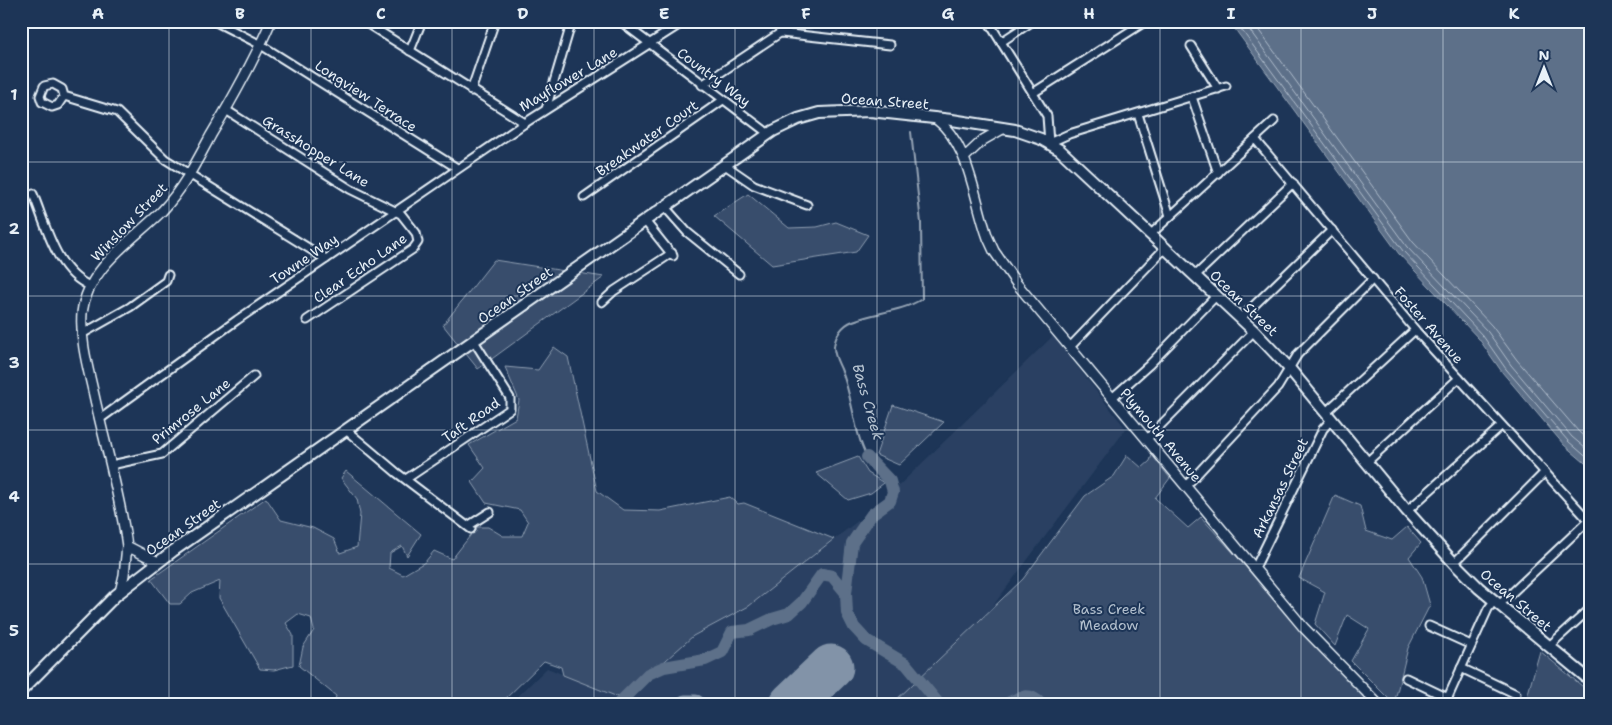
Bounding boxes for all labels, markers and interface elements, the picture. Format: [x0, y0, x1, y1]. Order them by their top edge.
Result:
text: A [92, 3, 104, 24]
text: B [235, 3, 245, 24]
text: C [376, 3, 386, 24]
text: D [517, 3, 529, 24]
text: E [659, 3, 669, 24]
text: F [801, 3, 811, 24]
text: G [942, 3, 955, 24]
text: H [1083, 3, 1095, 24]
text: I [1227, 3, 1236, 24]
text: J [1367, 3, 1377, 24]
text: K [1509, 3, 1520, 24]
north arrow [1520, 42, 1570, 92]
street label: Mayflower Lane [516, 43, 620, 115]
street label: Country Way [674, 43, 754, 111]
text: N [1538, 46, 1550, 64]
street label: Longview Terrace [312, 56, 421, 136]
text: 1 [10, 84, 18, 105]
street label: Ocean Street [841, 89, 929, 113]
street label: Breakwater Court [592, 96, 702, 180]
street label: Grasshopper Lane [259, 111, 373, 191]
street label: Winslow Street [87, 179, 171, 265]
text: 2 [8, 218, 20, 239]
street label: Clear Echo Lane [310, 229, 410, 307]
street label: Towne Way [267, 230, 341, 288]
street label: Ocean Street [474, 262, 556, 328]
street label: Ocean Street [1206, 266, 1282, 340]
street label: Foster Avenue [1391, 283, 1467, 367]
text: 3 [8, 352, 20, 373]
water label: Bass Creek [848, 361, 889, 443]
street label: Primrose Lane [148, 374, 234, 448]
street label: Plymouth Avenue [1116, 384, 1206, 486]
street label: Taft Road [439, 393, 504, 446]
street label: Arkansas Street [1248, 435, 1312, 541]
text: 4 [8, 486, 20, 507]
street label: Ocean Street [142, 494, 224, 560]
street label: Ocean Street [1477, 565, 1555, 635]
park label: Bass Creek Meadow [1073, 600, 1145, 634]
text: 5 [9, 620, 19, 641]

